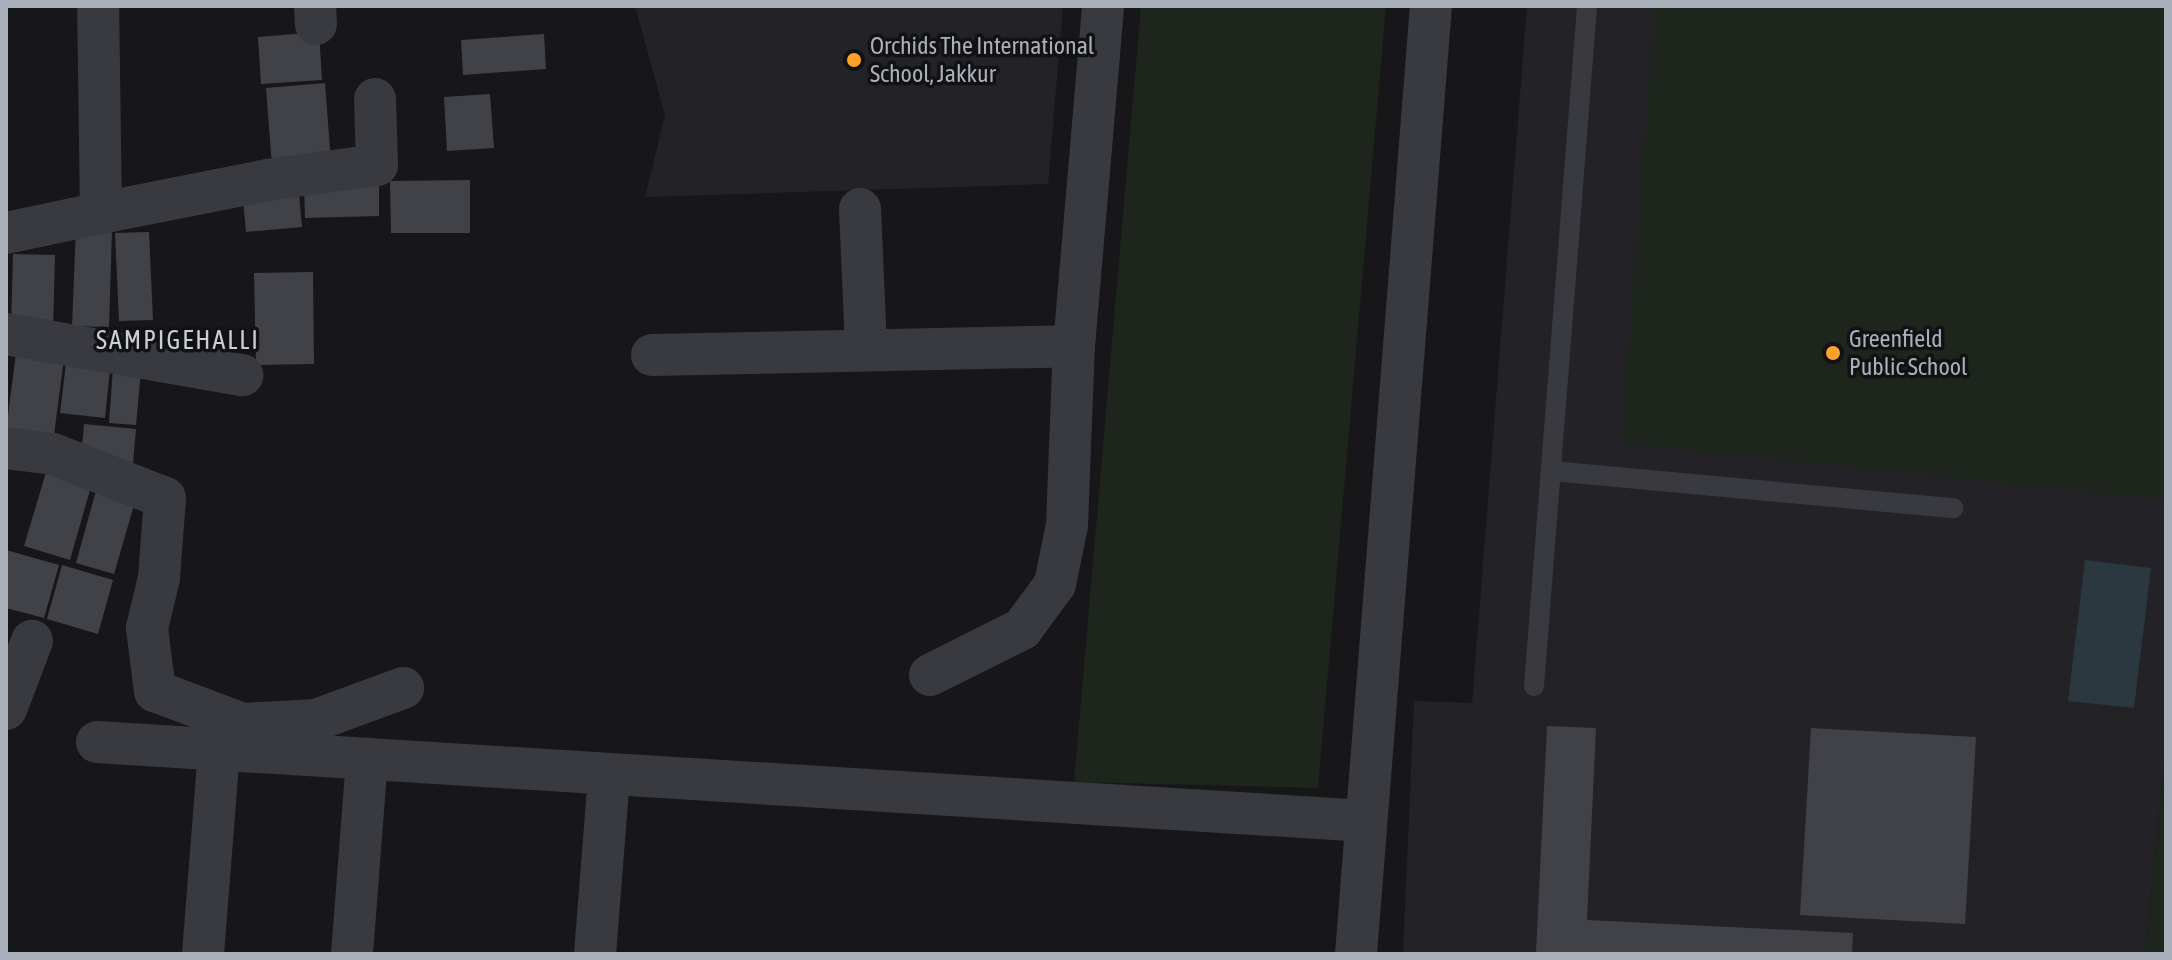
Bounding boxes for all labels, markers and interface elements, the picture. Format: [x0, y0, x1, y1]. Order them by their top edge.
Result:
place label: Orchids The International School, Jakkur [870, 32, 1094, 88]
marker: Orchids The International School, Jakkur [845, 51, 863, 69]
district label: SAMPIGEHALLI [96, 325, 260, 357]
place label: Greenfield Public School [1849, 325, 1967, 381]
marker: Greenfield Public School [1824, 344, 1842, 362]

